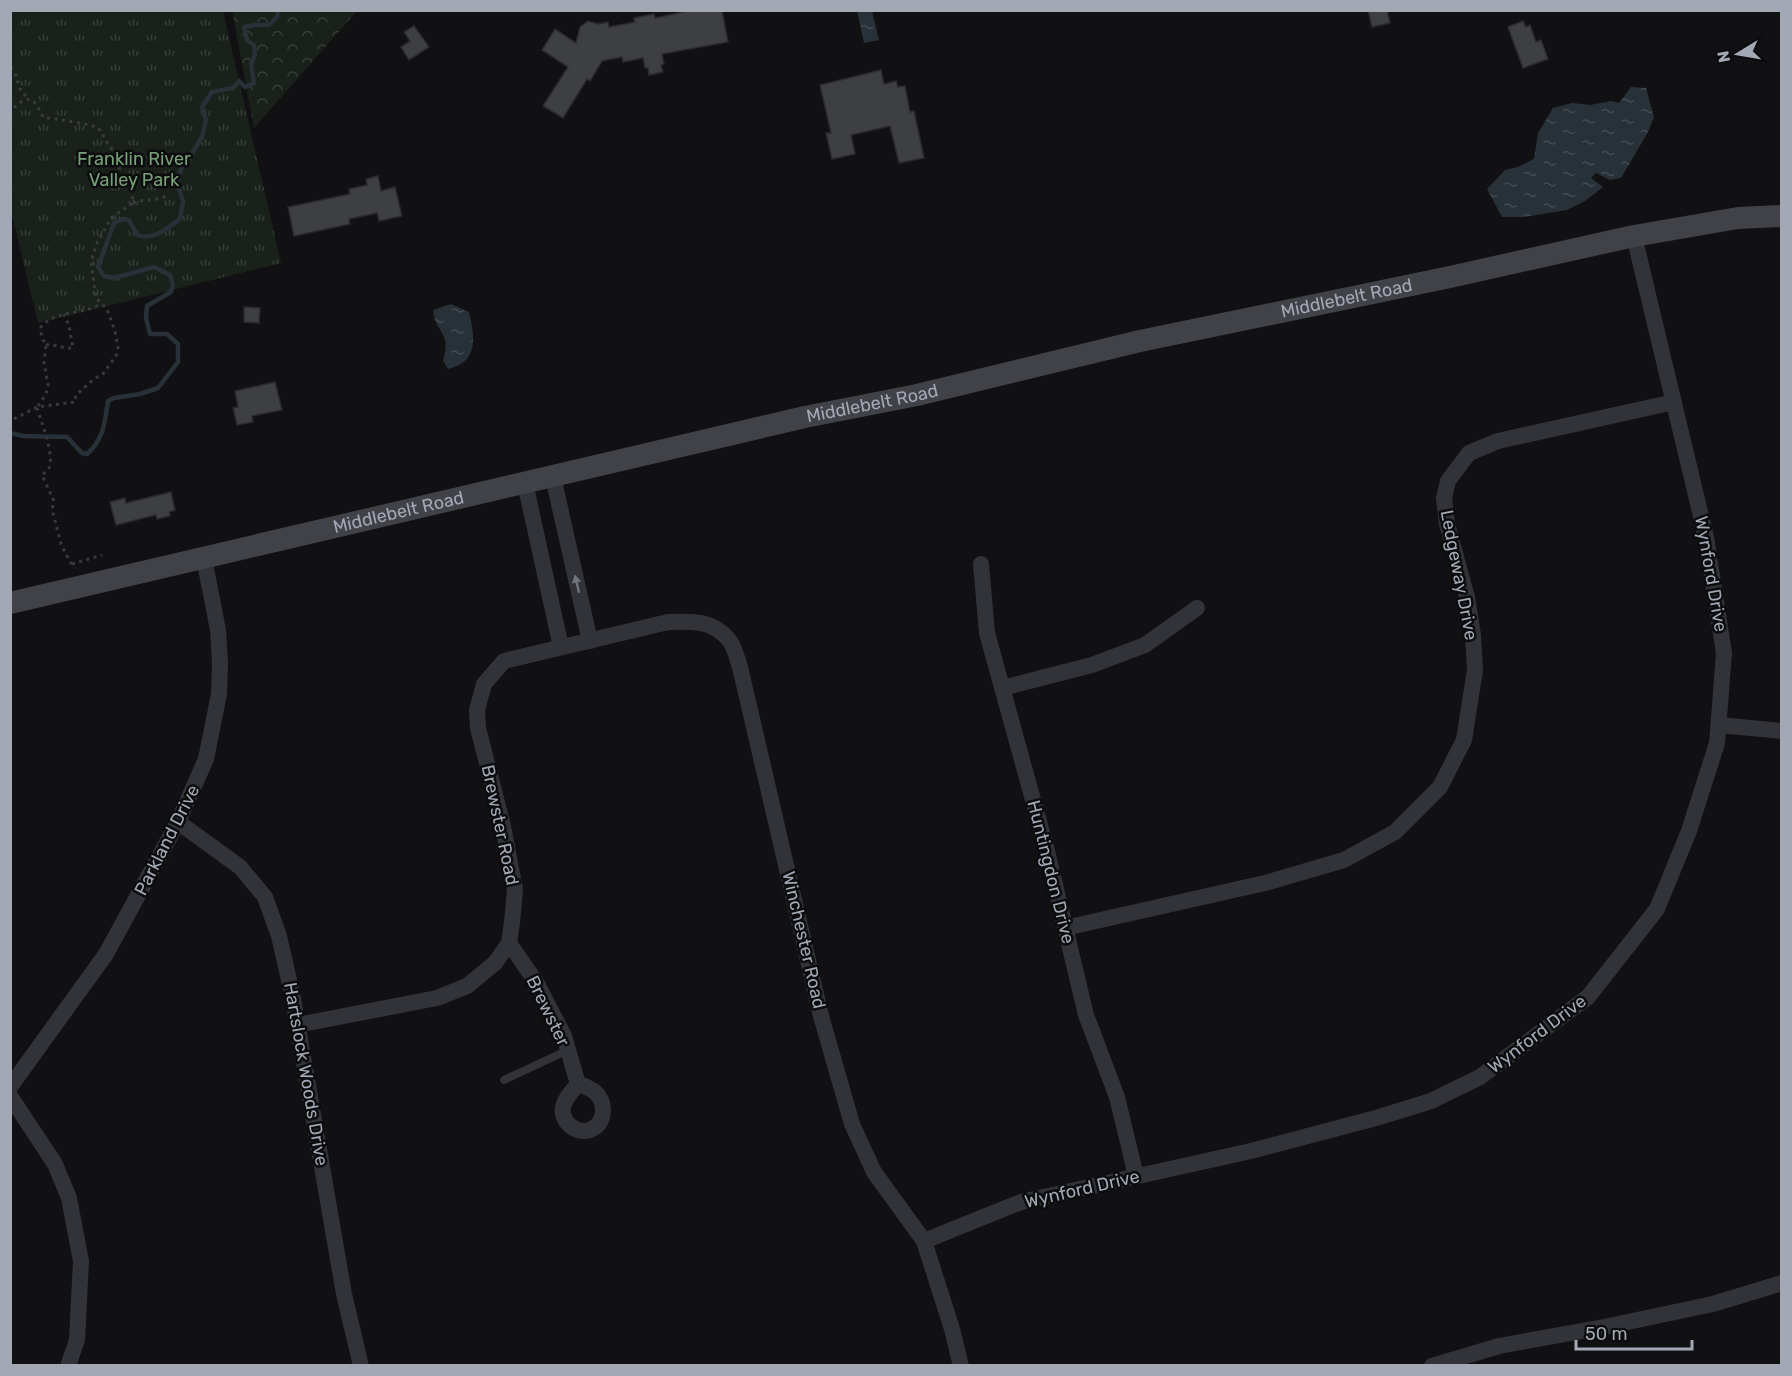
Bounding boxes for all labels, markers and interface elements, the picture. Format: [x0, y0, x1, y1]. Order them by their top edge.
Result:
north arrow [1708, 24, 1768, 84]
text: N [1713, 49, 1734, 64]
park label: Franklin River Valley Park [77, 148, 191, 191]
street label: Middlebelt Road [1279, 274, 1414, 323]
street label: Middlebelt Road [804, 379, 940, 427]
street label: Middlebelt Road [331, 486, 466, 538]
street label: Ledgeway Drive [1436, 508, 1482, 642]
street label: Wynford Drive [1690, 514, 1732, 634]
one-way arrow [571, 575, 581, 593]
street label: Brewster Road [477, 763, 523, 887]
street label: Parkland Drive [130, 781, 204, 899]
street label: Huntingdon Drive [1023, 798, 1079, 946]
street label: Winchester Road [777, 869, 831, 1011]
street label: Brewster [521, 972, 575, 1050]
street label: Hartslock Woods Drive [279, 980, 333, 1168]
street label: Wynford Drive [1484, 990, 1590, 1078]
street label: Wynford Drive [1022, 1165, 1142, 1213]
scale bar [1576, 1313, 1692, 1351]
text: 50 m [1585, 1323, 1628, 1345]

